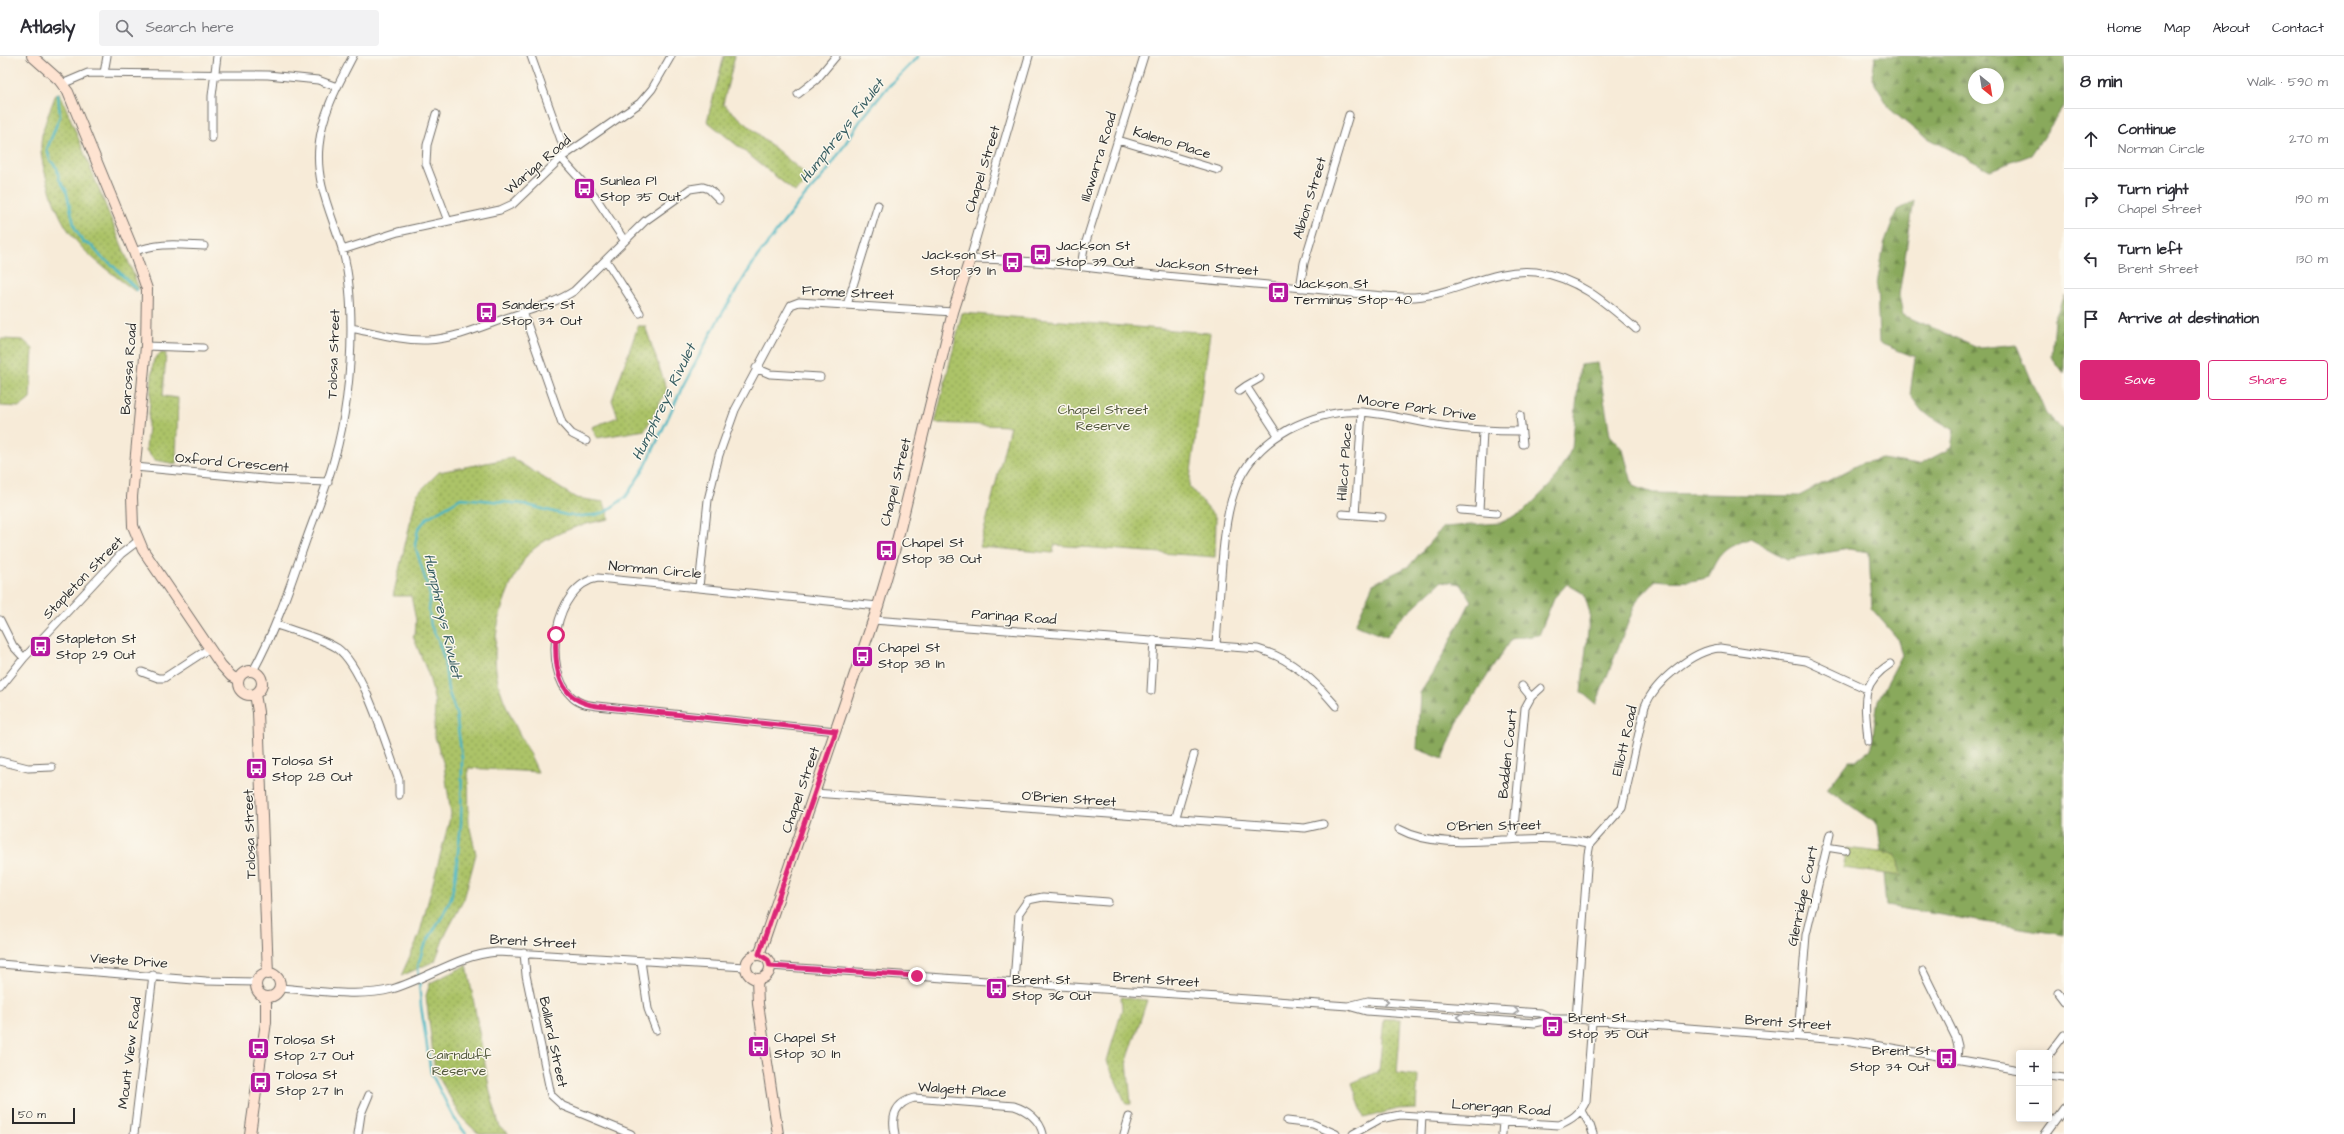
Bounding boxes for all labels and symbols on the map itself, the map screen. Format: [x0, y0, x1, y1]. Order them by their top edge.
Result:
north arrow [1968, 68, 2004, 104]
water label: Humphreys Rivulet [795, 73, 891, 188]
street label: Illawarra Road [1076, 110, 1122, 204]
street label: Kaleno Place [1131, 122, 1214, 164]
street label: Chapel Street [960, 123, 1006, 215]
street label: Wariga Road [500, 130, 576, 200]
street label: Albion Street [1288, 154, 1332, 241]
place label: Sunlea Pl Stop 35 Out [600, 171, 681, 207]
bus stop icon: Sunlea Pl Stop 35 Out [571, 176, 597, 202]
place label: Jackson St Stop 39 Out [1056, 236, 1135, 272]
bus stop icon: Jackson St Stop 39 Out [1028, 241, 1054, 267]
place label: Jackson St Stop 39 In [922, 245, 996, 281]
bus stop icon: Jackson St Stop 39 In [999, 250, 1025, 276]
street label: Jackson Street [1155, 253, 1259, 281]
place label: Jackson St Terminus Stop 40 [1294, 274, 1412, 310]
bus stop icon: Jackson St Terminus Stop 40 [1266, 279, 1292, 305]
street label: Frome Street [801, 281, 895, 305]
place label: Sanders St Stop 34 Out [502, 295, 583, 331]
bus stop icon: Sanders St Stop 34 Out [474, 300, 500, 326]
street label: Tolosa Street [322, 309, 346, 399]
street label: Barossa Road [116, 323, 142, 415]
water label: Humphreys Rivulet [627, 338, 703, 464]
street label: Moore Park Drive [1356, 390, 1478, 426]
park label: Chapel Street Reserve [1058, 400, 1148, 436]
street label: Hillcot Place [1332, 422, 1358, 501]
street label: Chapel Street [875, 435, 917, 528]
street label: Oxford Crescent [174, 448, 290, 478]
street label: Stapleton Street [38, 532, 128, 624]
place label: Chapel St Stop 38 Out [902, 533, 982, 569]
bus stop icon: Chapel St Stop 38 Out [873, 538, 899, 564]
water label: Humphreys Rivulet [417, 552, 468, 682]
street label: Norman Circle [608, 556, 703, 584]
street label: Paringa Road [971, 604, 1057, 630]
route start [547, 626, 565, 644]
place label: Stapleton St Stop 29 Out [56, 629, 136, 665]
bus stop icon: Stapleton St Stop 29 Out [27, 634, 53, 660]
place label: Chapel St Stop 38 In [878, 638, 945, 674]
bus stop icon: Chapel St Stop 38 In [850, 643, 876, 669]
street label: Elliott Road [1607, 704, 1643, 778]
street label: Badden Court [1493, 708, 1523, 800]
street label: Chapel Street [777, 744, 825, 836]
place label: Tolosa St Stop 28 Out [272, 751, 353, 787]
bus stop icon: Tolosa St Stop 28 Out [243, 756, 269, 782]
street label: O'Brien Street [1021, 786, 1117, 812]
street label: Tolosa Street [238, 789, 262, 879]
street label: O'Brien Street [1446, 815, 1542, 837]
street label: Glenridge Court [1783, 844, 1823, 948]
street label: Brent Street [489, 930, 577, 954]
street label: Vieste Drive [89, 948, 169, 974]
route end [908, 967, 926, 985]
street label: Brent Street [1112, 967, 1200, 993]
place label: Brent St Stop 36 Out [1012, 970, 1092, 1006]
bus stop icon: Brent St Stop 36 Out [984, 975, 1010, 1001]
street label: Ballard Street [534, 995, 572, 1090]
street label: Mount View Road [113, 996, 147, 1110]
one-way arrow [1383, 998, 1389, 1007]
one-way arrow [1513, 1006, 1519, 1015]
place label: Brent St Stop 35 Out [1568, 1008, 1649, 1044]
street label: Brent Street [1744, 1010, 1832, 1036]
one-way arrow [1456, 1013, 1462, 1022]
bus stop icon: Brent St Stop 35 Out [1540, 1013, 1566, 1039]
place label: Chapel St Stop 30 In [774, 1028, 841, 1064]
place label: Tolosa St Stop 27 Out [274, 1030, 355, 1066]
bus stop icon: Chapel St Stop 30 In [746, 1033, 772, 1059]
bus stop icon: Tolosa St Stop 27 Out [245, 1035, 271, 1061]
place label: Brent St Stop 34 Out [1850, 1041, 1930, 1077]
park label: Cairnduff Reserve [427, 1045, 492, 1081]
bus stop icon: Brent St Stop 34 Out [1933, 1046, 1959, 1072]
place label: Tolosa St Stop 27 In [276, 1065, 343, 1101]
bus stop icon: Tolosa St Stop 27 In [247, 1070, 273, 1096]
street label: Walgett Place [917, 1077, 1007, 1103]
street label: Lonergan Road [1451, 1095, 1551, 1121]
scale bar [12, 1106, 75, 1125]

